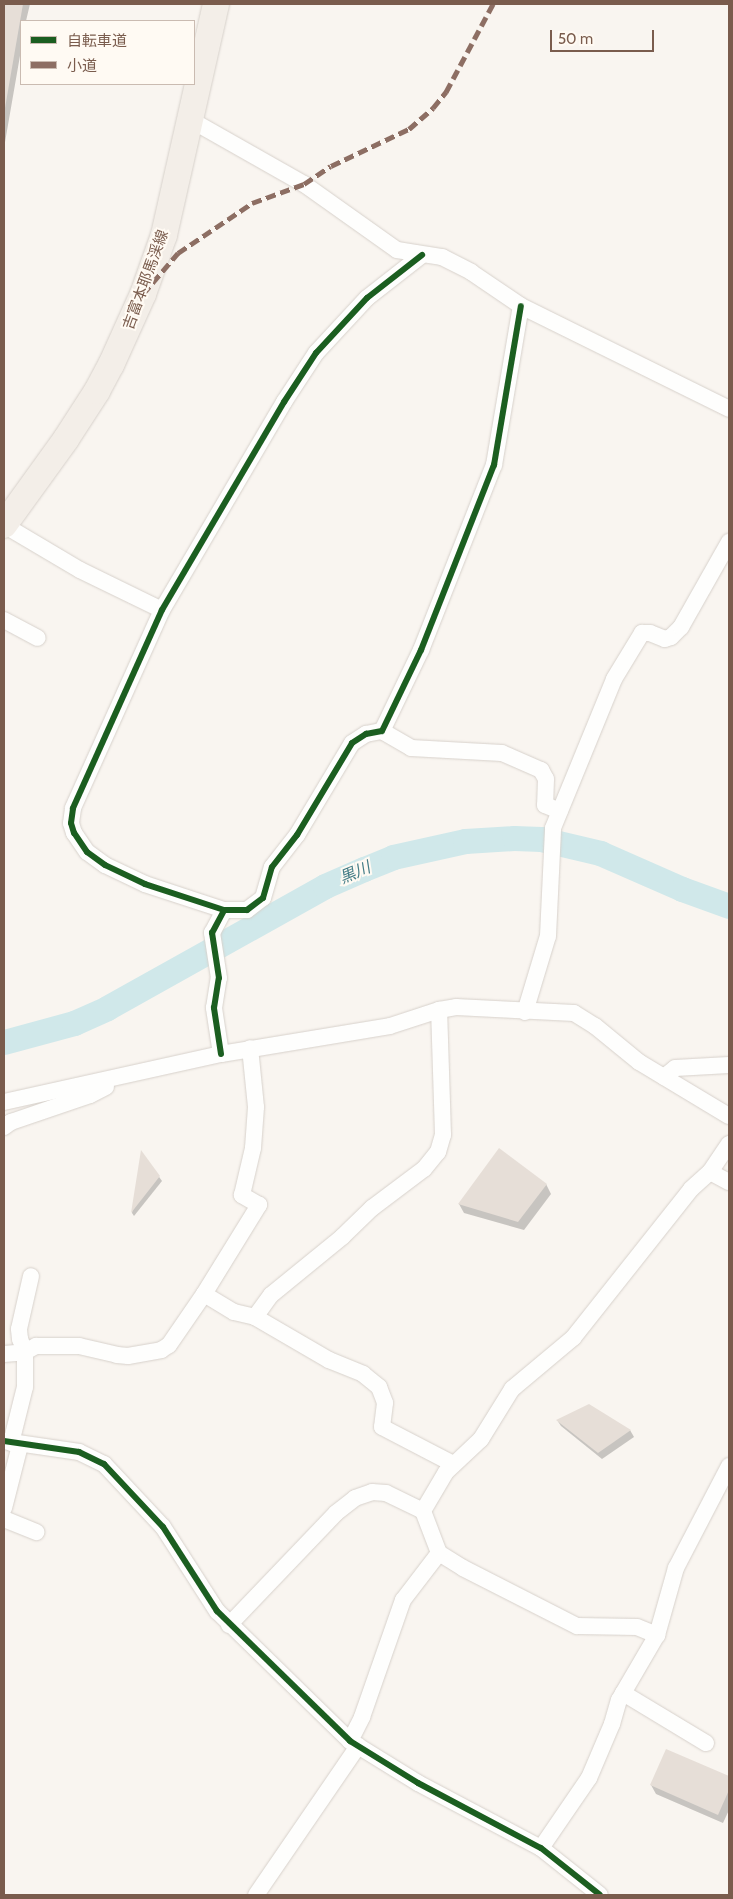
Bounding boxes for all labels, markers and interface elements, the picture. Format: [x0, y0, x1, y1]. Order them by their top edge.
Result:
legend [20, 20, 195, 85]
scale bar [553, 20, 657, 52]
text: 50 m [558, 30, 593, 48]
text: 自転車道 [67, 32, 127, 50]
text: 小道 [67, 57, 97, 75]
street label: 吉富本耶馬渓線 [120, 228, 172, 332]
water label: 黒川 [337, 858, 373, 888]

